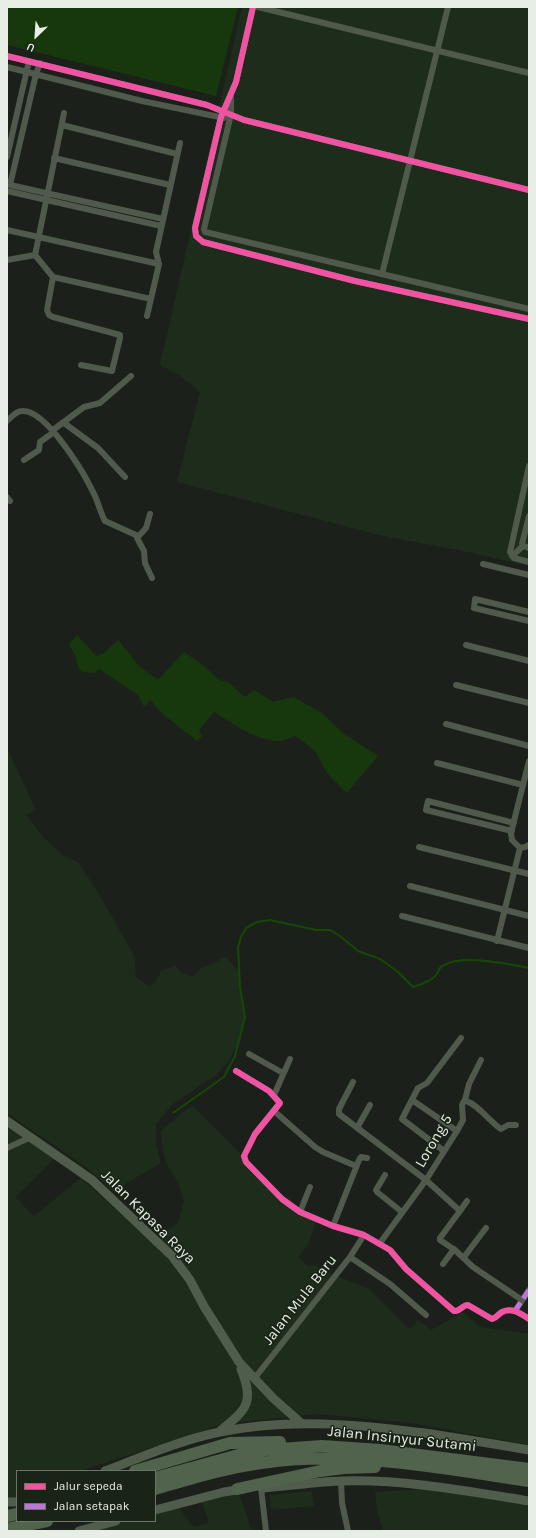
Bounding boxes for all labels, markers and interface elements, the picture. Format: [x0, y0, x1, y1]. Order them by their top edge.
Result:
north arrow [16, 16, 56, 56]
text: U [25, 40, 37, 55]
street label: Lorong 5 [412, 1111, 456, 1171]
street label: Jalan Kapasa Raya [97, 1166, 199, 1268]
street label: Jalan Mula Baru [259, 1251, 341, 1349]
street label: Jalan Insinyur Sutami [327, 1422, 477, 1456]
legend [16, 1470, 156, 1522]
text: Jalur sepeda [54, 1479, 123, 1493]
text: Jalan setapak [54, 1499, 129, 1513]

